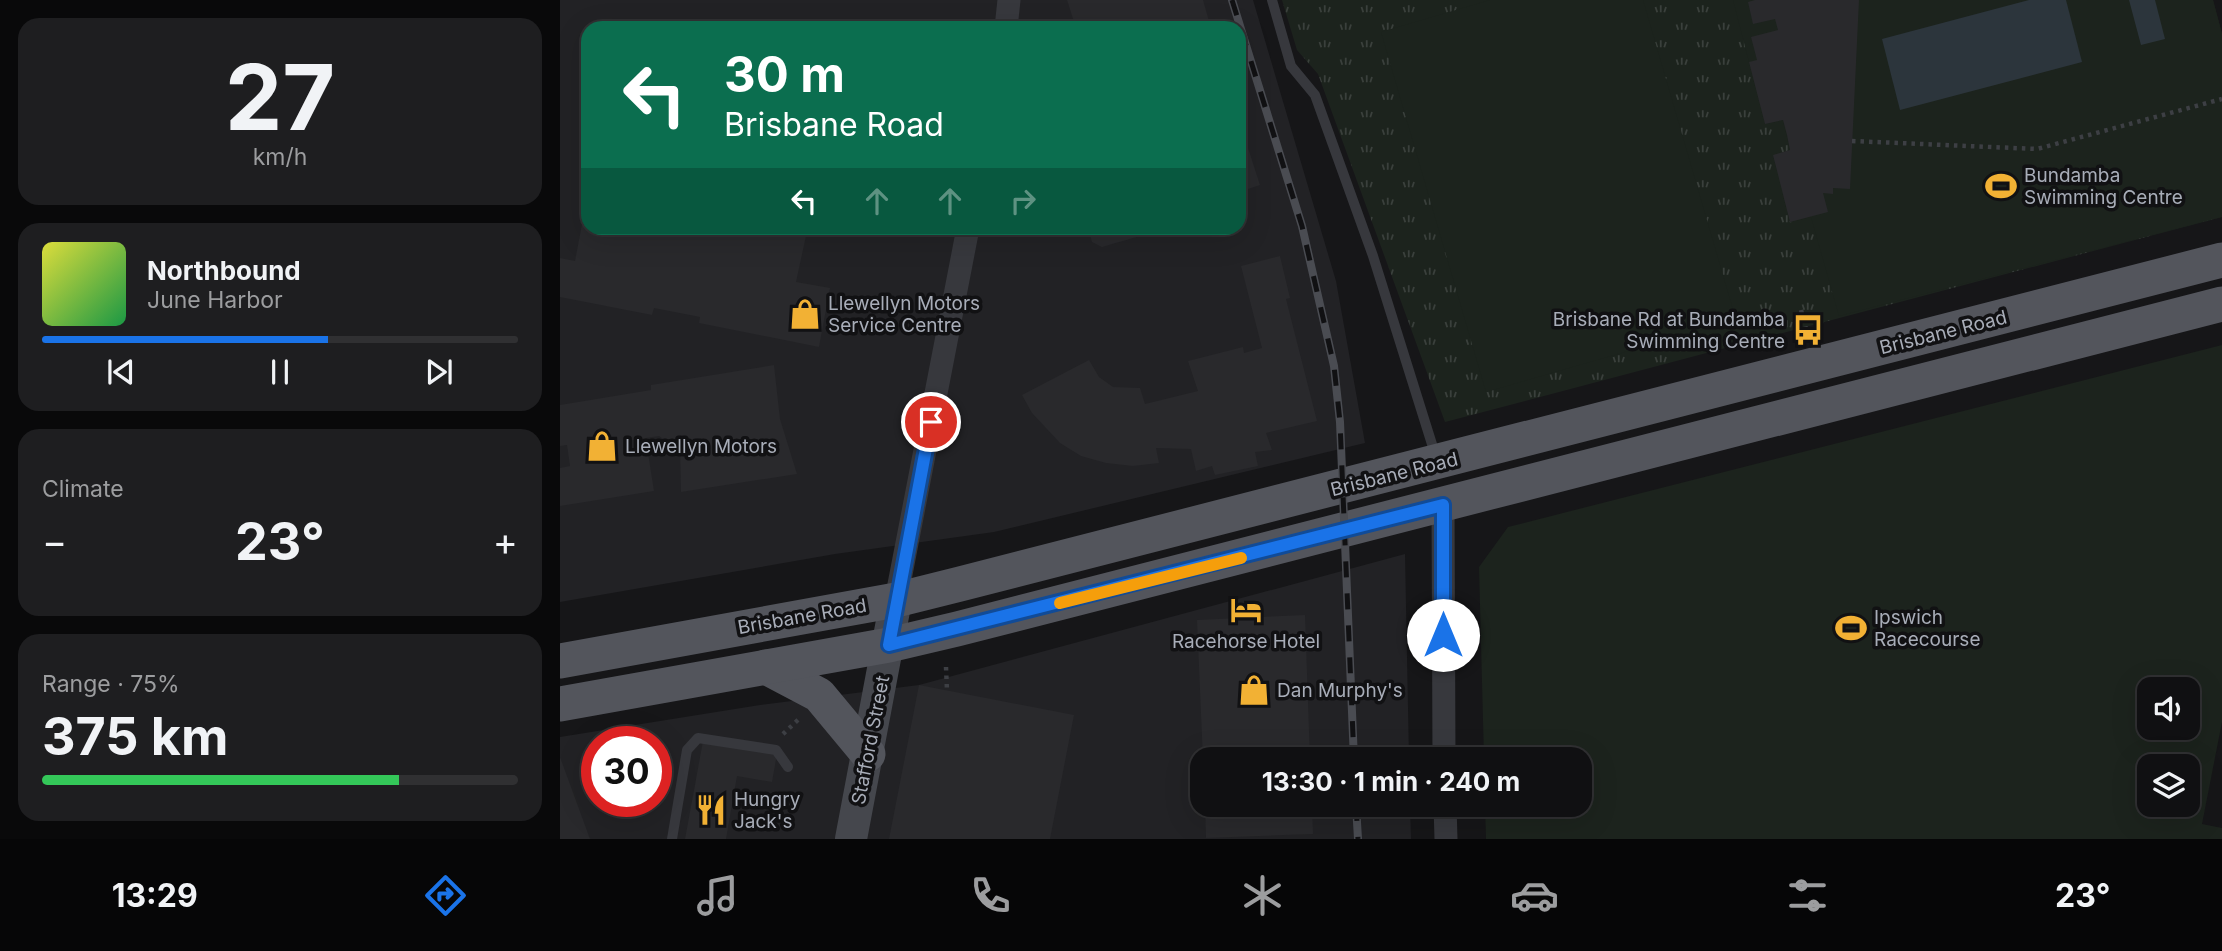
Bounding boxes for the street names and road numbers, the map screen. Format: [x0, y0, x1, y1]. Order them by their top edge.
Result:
street label: Brisbane Road [1877, 306, 2009, 359]
street label: Brisbane Road [1328, 448, 1460, 501]
street label: Brisbane Road [736, 594, 868, 639]
street label: Stafford Street [847, 674, 894, 806]

